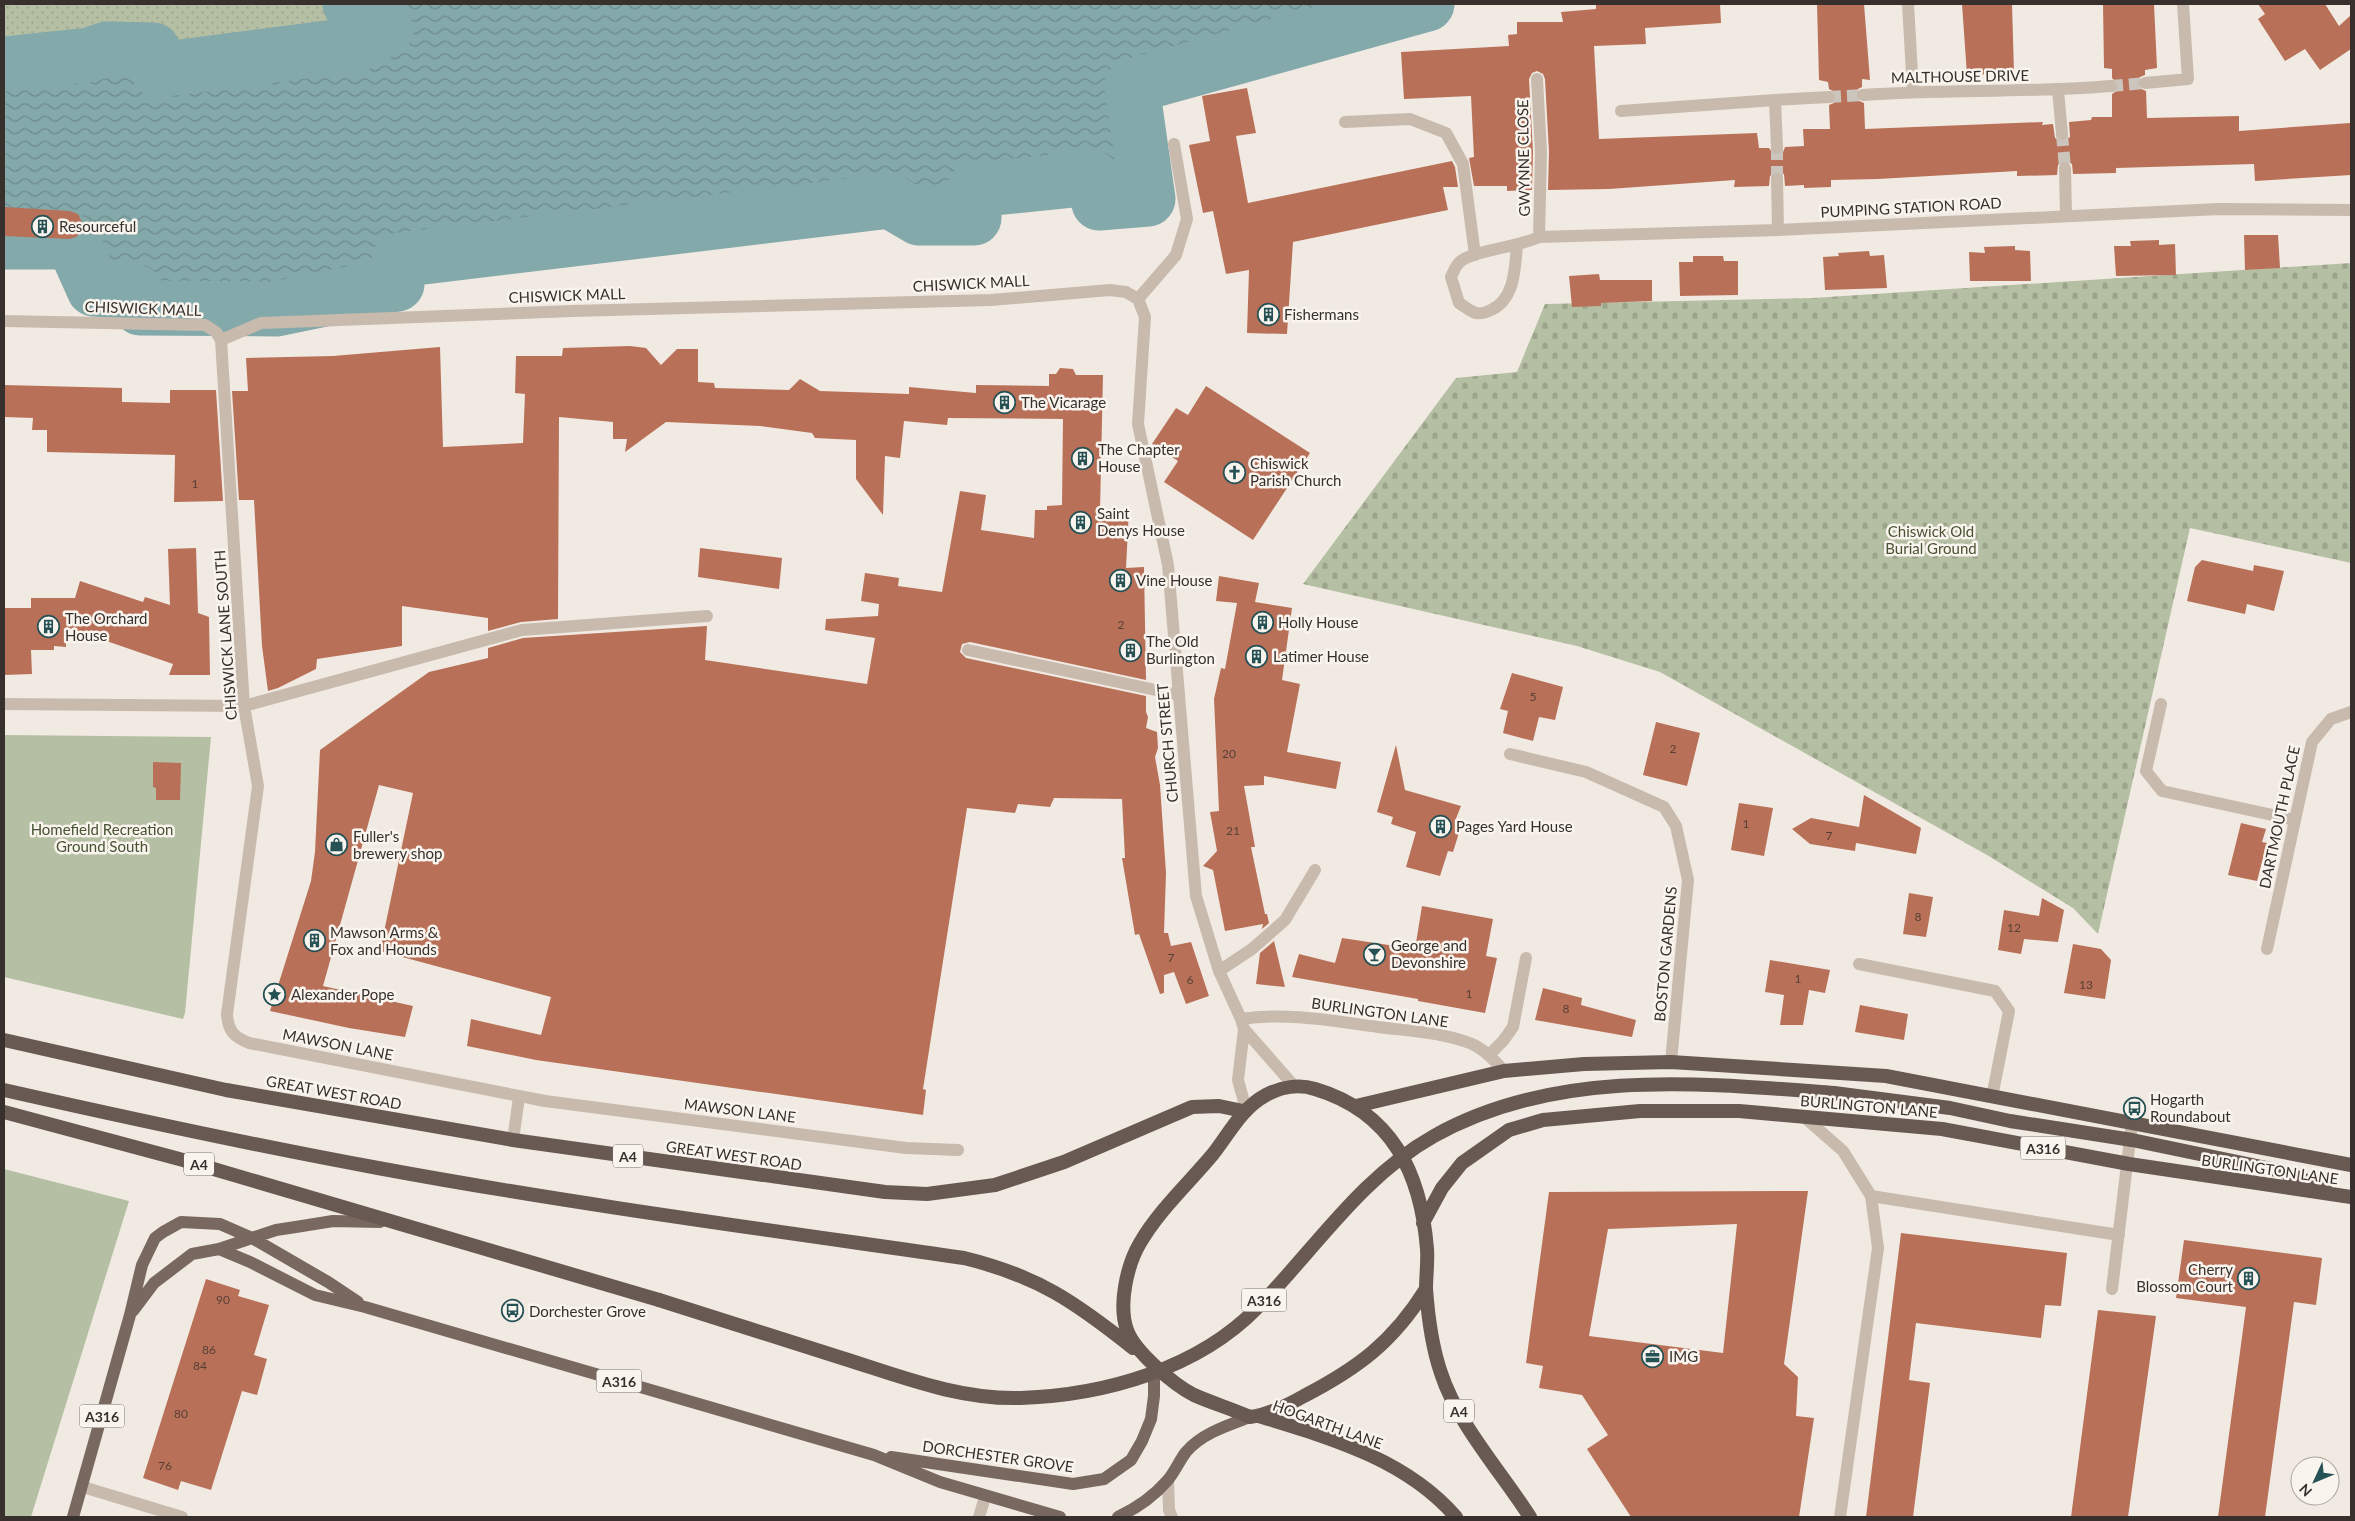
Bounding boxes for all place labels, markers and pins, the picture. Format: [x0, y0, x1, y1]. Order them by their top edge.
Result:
building icon: Resourceful [31, 214, 55, 238]
place label: Resourceful [59, 217, 136, 235]
building icon: Fishermans [1256, 302, 1280, 326]
place label: Fishermans [1284, 305, 1359, 323]
building icon: The Vicarage [993, 390, 1017, 414]
place label: The Vicarage [1021, 393, 1106, 411]
place label: The Chapter House [1098, 440, 1180, 475]
building icon: The Chapter House [1070, 446, 1094, 470]
place label: Chiswick Parish Church [1250, 454, 1341, 489]
church icon: Chiswick Parish Church [1222, 460, 1246, 484]
place label: Saint Denys House [1097, 504, 1185, 539]
building icon: Saint Denys House [1069, 510, 1093, 534]
building icon: Vine House [1108, 568, 1132, 592]
place label: Vine House [1136, 571, 1212, 589]
place label: The Orchard House [65, 609, 147, 644]
building icon: Holly House [1250, 610, 1274, 634]
place label: Holly House [1278, 613, 1359, 631]
building icon: The Orchard House [37, 615, 61, 639]
place label: The Old Burlington [1146, 632, 1215, 667]
building icon: The Old Burlington [1118, 638, 1142, 662]
building icon: Latimer House [1245, 644, 1269, 668]
place label: Latimer House [1273, 647, 1369, 665]
building icon: Pages Yard House [1428, 814, 1452, 838]
place label: Pages Yard House [1456, 817, 1573, 835]
place label: Fuller's brewery shop [353, 827, 442, 862]
shop icon: Fuller's brewery shop [325, 833, 349, 857]
place label: Mawson Arms & Fox and Hounds [330, 923, 439, 958]
building icon: Mawson Arms & Fox and Hounds [302, 929, 326, 953]
place label: George and Devonshire [1391, 936, 1467, 971]
bar icon: George and Devonshire [1363, 942, 1387, 966]
place icon: Alexander Pope [263, 982, 287, 1006]
place label: Alexander Pope [291, 985, 395, 1003]
place label: Hogarth Roundabout [2150, 1090, 2231, 1125]
bus stop icon: Hogarth Roundabout [2122, 1096, 2146, 1120]
place label: Cherry Blossom Court [2136, 1260, 2234, 1295]
building icon: Cherry Blossom Court [2237, 1266, 2261, 1290]
bus stop icon: Dorchester Grove [501, 1299, 525, 1323]
place label: Dorchester Grove [529, 1302, 646, 1320]
office icon: IMG [1641, 1344, 1665, 1368]
place label: IMG [1669, 1347, 1698, 1365]

